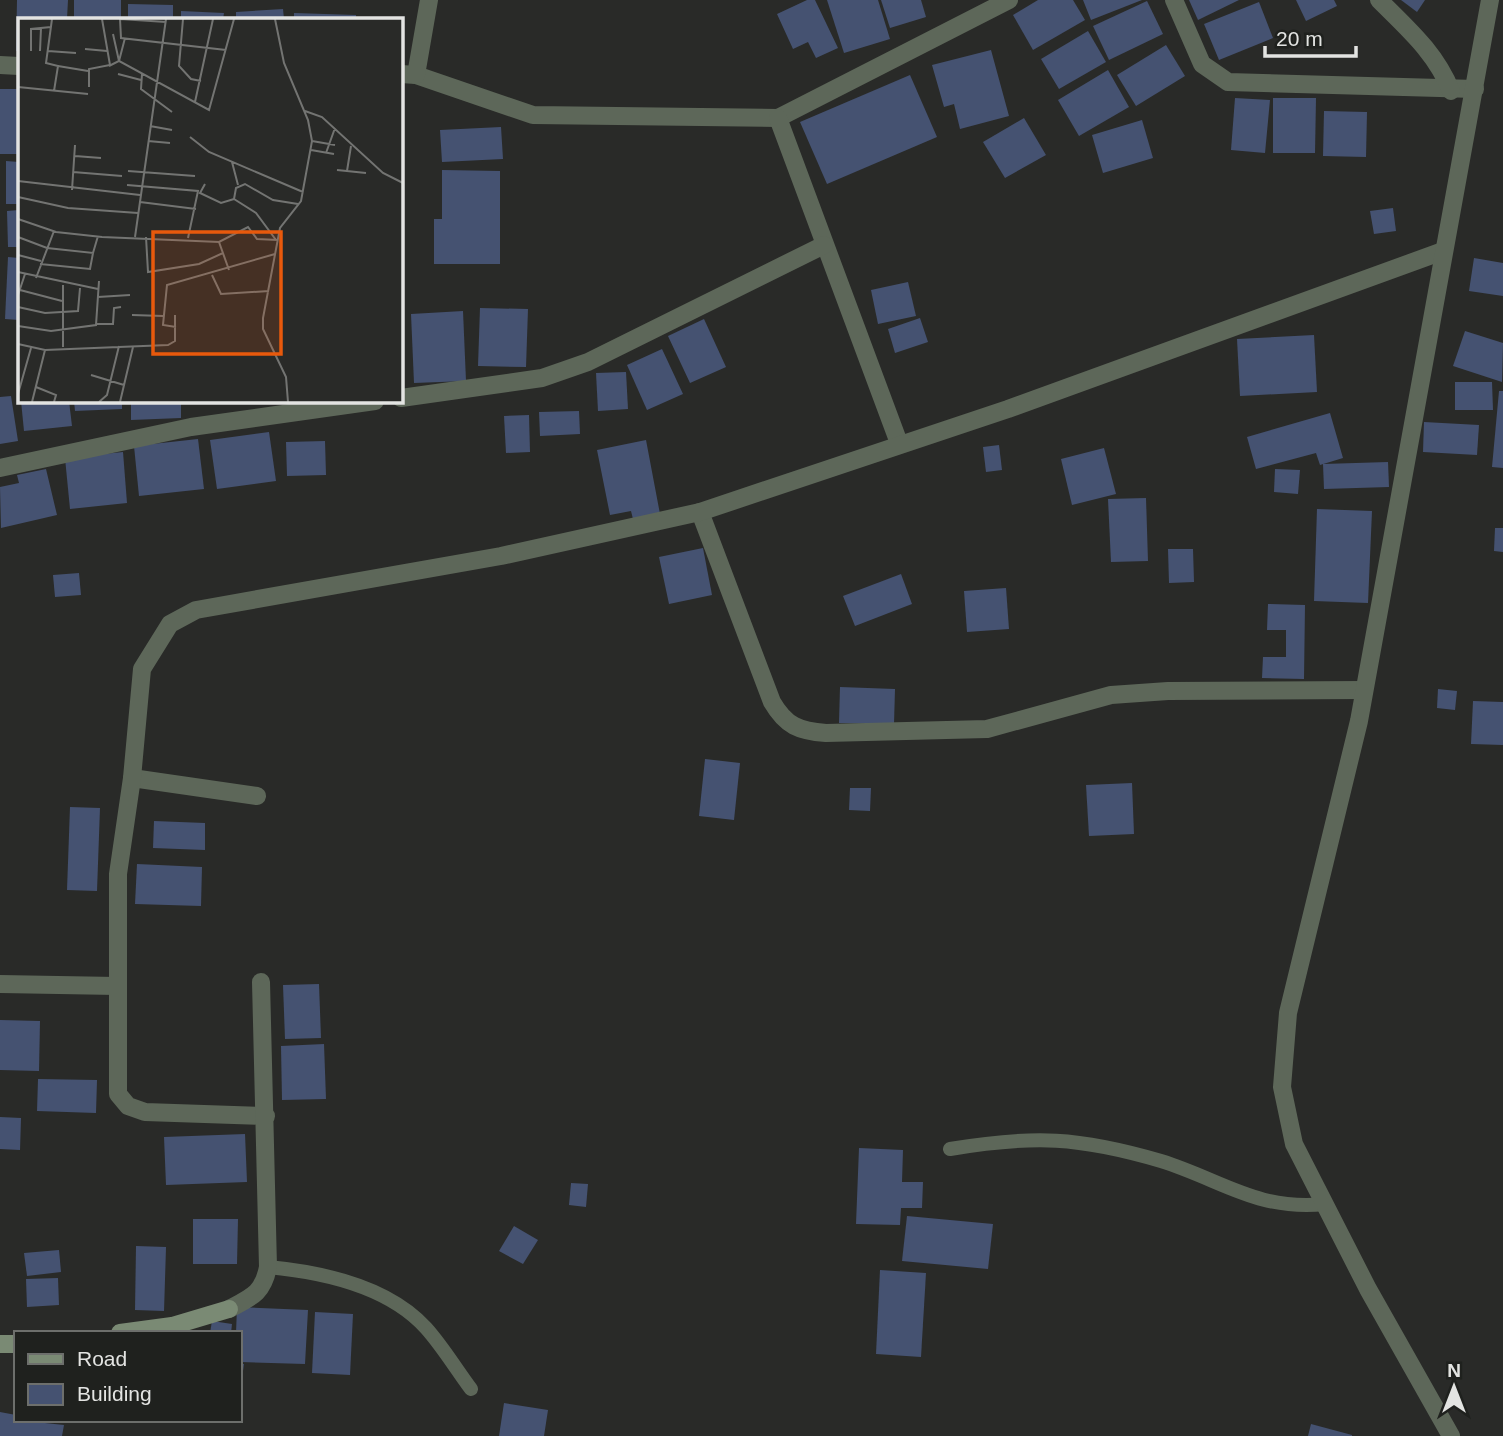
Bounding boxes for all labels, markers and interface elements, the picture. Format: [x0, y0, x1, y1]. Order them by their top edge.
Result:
scale bar [1265, 14, 1356, 58]
inset map [18, 18, 402, 402]
text: 20 m [1276, 27, 1323, 50]
legend [14, 1331, 242, 1422]
text: Road [77, 1347, 127, 1370]
north arrow [1419, 1352, 1489, 1422]
text: N [1447, 1360, 1461, 1381]
text: Building [77, 1382, 152, 1405]

